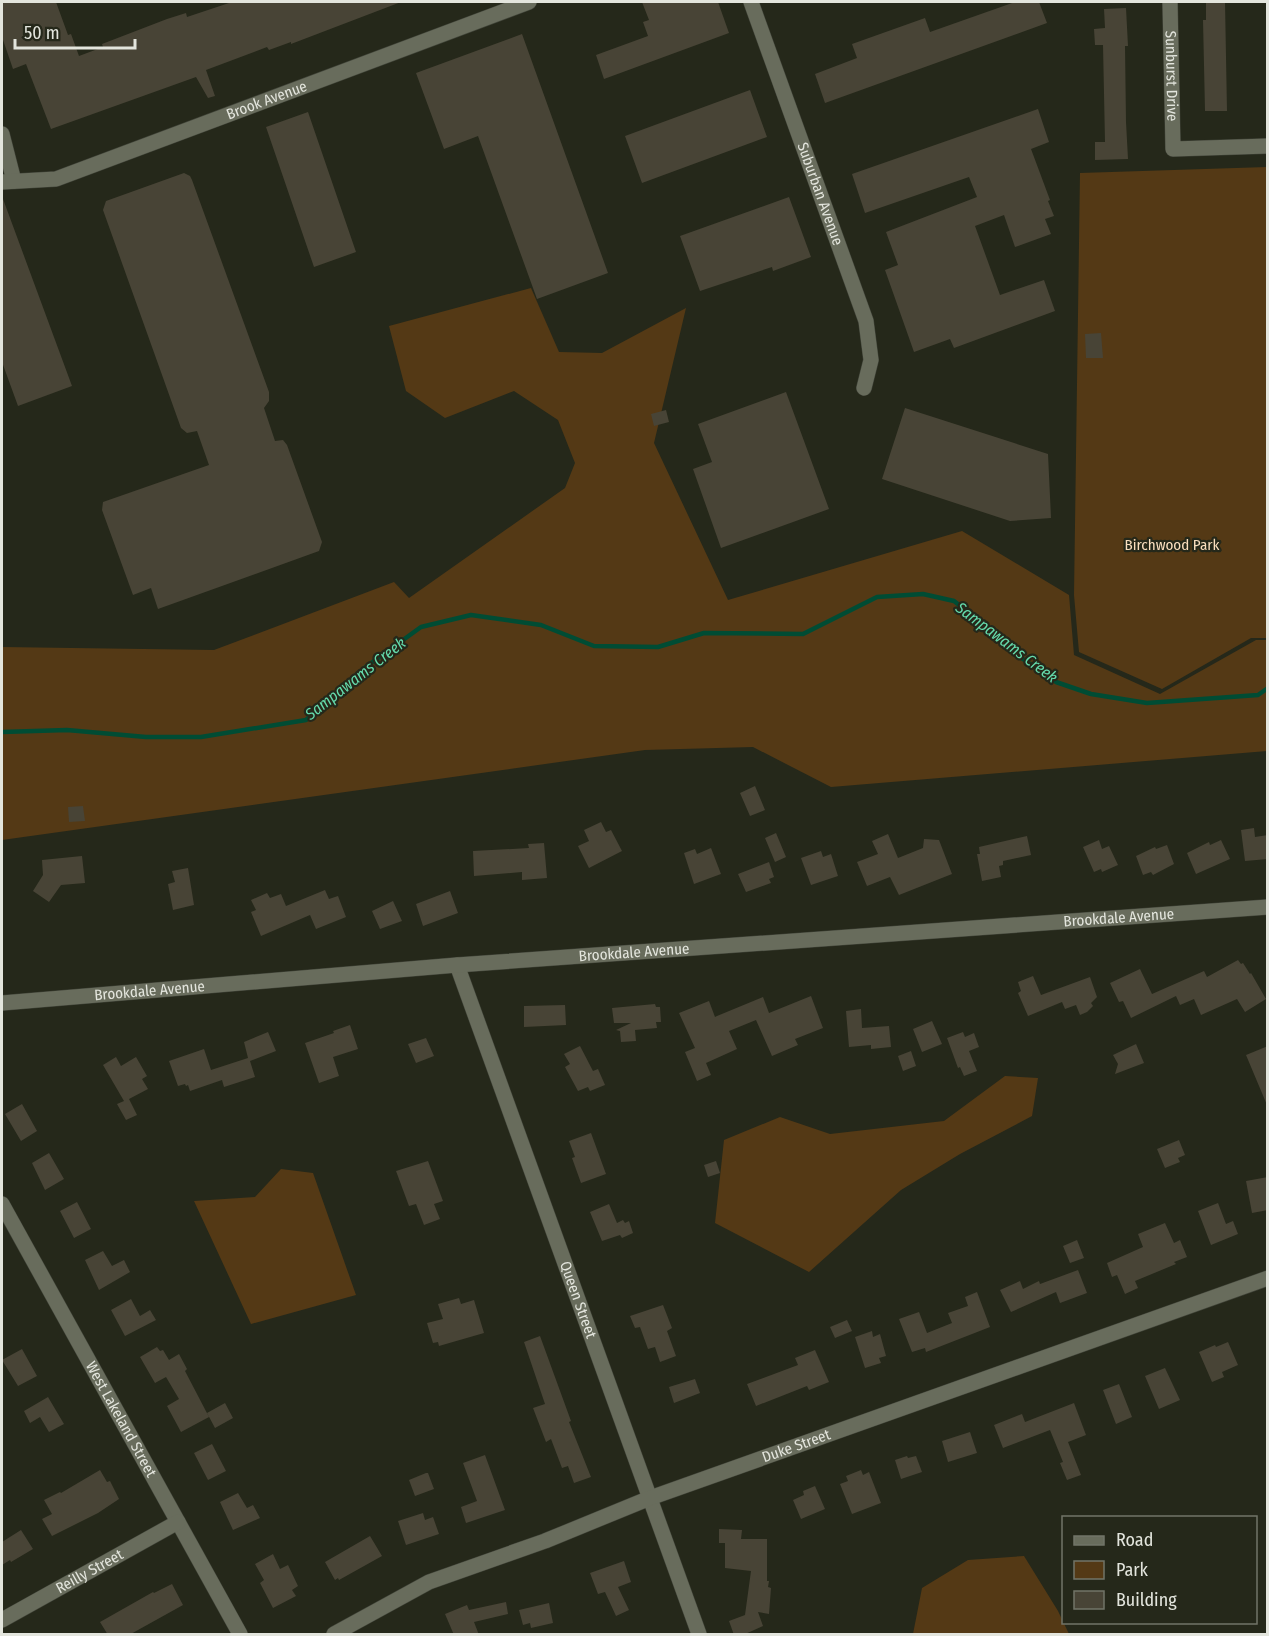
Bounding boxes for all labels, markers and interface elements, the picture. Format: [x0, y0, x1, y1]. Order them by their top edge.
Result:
scale bar [15, 12, 135, 50]
text: 50 m [24, 22, 60, 44]
street label: Sunburst Drive [1162, 30, 1181, 122]
street label: Brook Avenue [224, 77, 309, 123]
street label: Suburban Avenue [793, 140, 847, 248]
park label: Birchwood Park [1125, 536, 1219, 554]
water label: Sampawams Creek [951, 597, 1061, 687]
water label: Sampawams Creek [300, 633, 409, 724]
street label: Brookdale Avenue [1063, 905, 1175, 931]
street label: Brookdale Avenue [578, 939, 690, 965]
street label: Brookdale Avenue [93, 977, 205, 1004]
street label: Queen Street [556, 1259, 600, 1341]
street label: West Lakeland Street [82, 1358, 160, 1480]
street label: Duke Street [760, 1425, 833, 1466]
legend [1062, 1516, 1257, 1624]
text: Road [1116, 1529, 1153, 1551]
street label: Reilly Street [53, 1545, 126, 1597]
text: Park [1116, 1559, 1149, 1581]
text: Building [1116, 1589, 1177, 1611]

